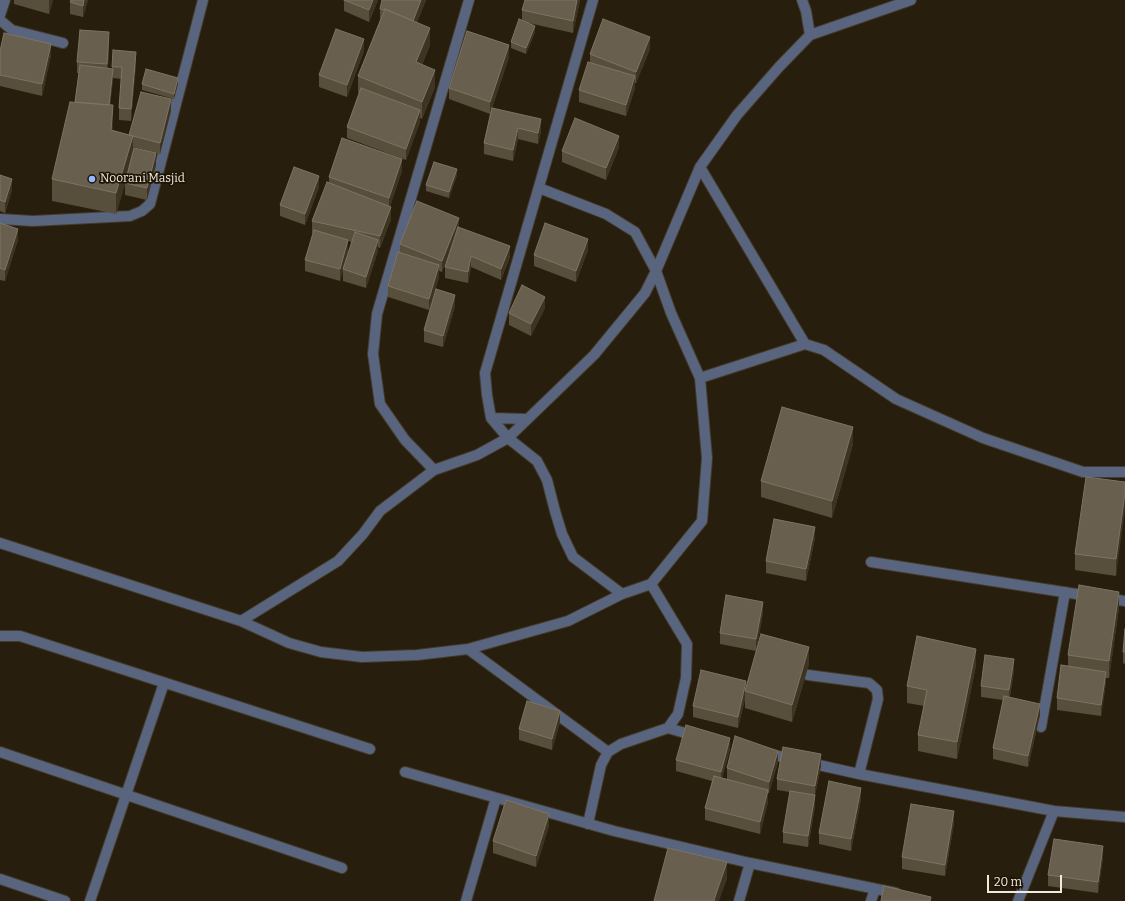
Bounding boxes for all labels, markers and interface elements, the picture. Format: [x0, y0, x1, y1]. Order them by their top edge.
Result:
place label: Noorani Masjid [100, 172, 185, 186]
marker: Noorani Masjid [87, 174, 97, 184]
scale bar [989, 867, 1064, 893]
text: 20 m [994, 875, 1022, 889]

